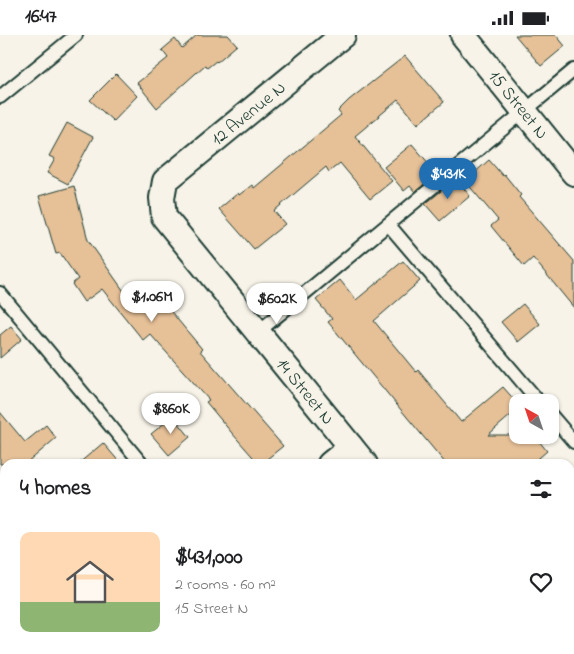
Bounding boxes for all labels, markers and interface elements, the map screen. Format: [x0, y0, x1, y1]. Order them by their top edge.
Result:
text: 16:47 [25, 4, 57, 31]
street label: 15 Street N [481, 65, 553, 146]
street label: 12 Avenue N [206, 76, 292, 153]
pin: $431K [413, 157, 483, 200]
text: $431K [430, 162, 466, 186]
pin: $1.06M [111, 281, 193, 323]
pin: $602K [242, 283, 312, 325]
text: $1.06M [131, 285, 173, 309]
text: $602K [257, 287, 297, 311]
street label: 14 Street N [269, 353, 339, 431]
pin: $860K [136, 393, 206, 435]
north arrow [509, 394, 559, 444]
map controls [509, 394, 559, 444]
text: $860K [152, 397, 190, 421]
text: 4 homes [20, 474, 91, 504]
icon: filters [527, 475, 555, 503]
text: $431,000 [175, 543, 243, 573]
icon: home [60, 552, 120, 612]
icon: heart [527, 568, 555, 596]
text: 2 rooms · 60 m² [175, 573, 276, 597]
text: 15 Street N [175, 597, 248, 621]

